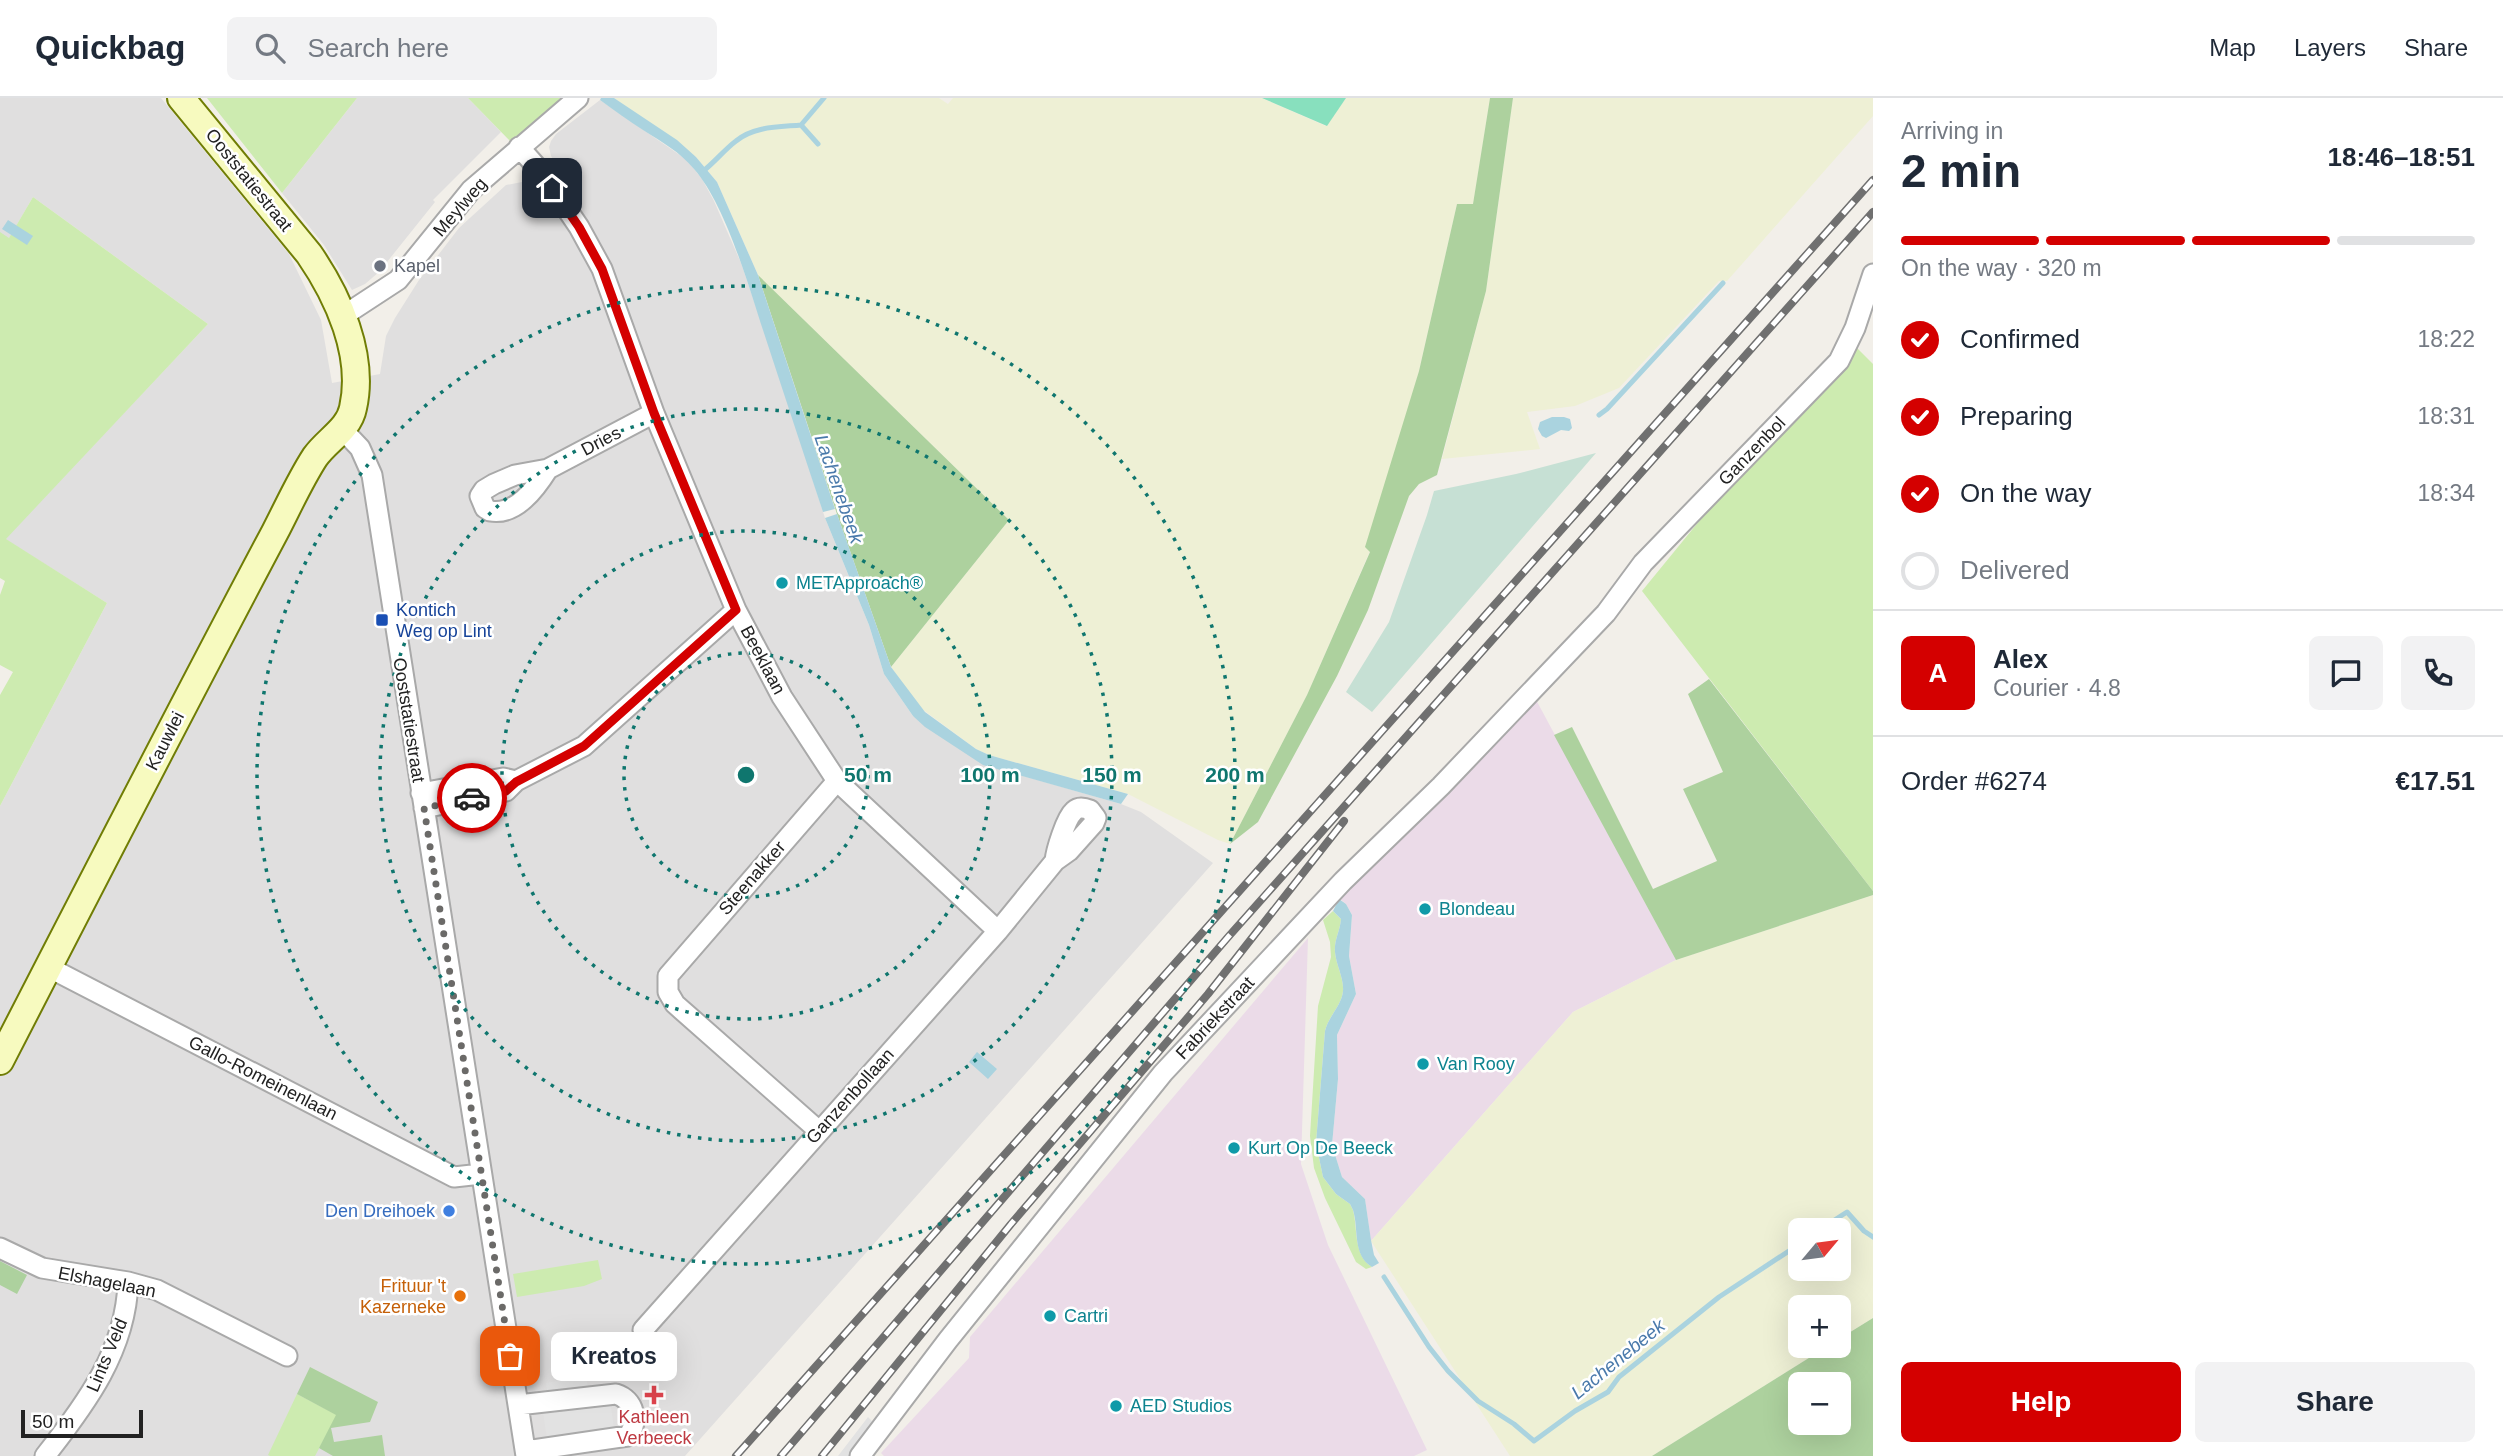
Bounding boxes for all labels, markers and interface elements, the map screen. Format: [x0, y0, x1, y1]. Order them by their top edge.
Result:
search box [227, 17, 717, 80]
text: Quickbag [35, 29, 185, 66]
icon: search [251, 29, 289, 67]
text: Search here [307, 33, 449, 63]
text: Map [2209, 34, 2256, 61]
text: Layers [2294, 34, 2366, 61]
text: Share [2404, 34, 2468, 61]
text: Arriving in [1901, 118, 2003, 144]
street label: Ooststatiestraat [202, 125, 296, 235]
text: 18:46–18:51 [2328, 142, 2475, 172]
text: 2 min [1901, 145, 2021, 197]
pin [522, 158, 582, 218]
icon: home [533, 169, 571, 207]
street label: Meylweg [429, 174, 491, 240]
text: On the way · 320 m [1901, 255, 2102, 281]
place label: Kapel [394, 256, 440, 276]
marker: Kapel [372, 258, 388, 274]
icon: check [1901, 321, 1939, 359]
text: Confirmed [1960, 324, 2080, 354]
text: 18:22 [2417, 326, 2475, 352]
icon: check [1901, 398, 1939, 436]
text: Preparing [1960, 401, 2073, 431]
text: 18:31 [2417, 403, 2475, 429]
street label: Ganzenbol [1715, 413, 1789, 489]
street label: Dries [578, 422, 624, 460]
water label: Lachenebeek [810, 432, 868, 548]
icon: check [1901, 475, 1939, 513]
text: On the way [1960, 478, 2092, 508]
text: 18:34 [2417, 480, 2475, 506]
text: Delivered [1960, 555, 2070, 585]
place label: METApproach® [796, 573, 923, 593]
marker: METApproach® [774, 575, 790, 591]
place label: Kontich Weg op Lint [396, 600, 492, 641]
marker: Kontich Weg op Lint [374, 612, 390, 628]
street label: Beeklaan [737, 622, 789, 698]
button: chat [2309, 636, 2383, 710]
button: phone [2401, 636, 2475, 710]
text: Alex [1993, 644, 2048, 674]
street label: Ooststatiestraat [389, 656, 429, 784]
text: A [1929, 658, 1947, 688]
text: Courier · 4.8 [1993, 675, 2121, 701]
street label: Kauwlei [142, 708, 188, 774]
courier [437, 763, 507, 833]
centre of rings [734, 763, 758, 787]
text: 50 m [844, 763, 892, 786]
text: 100 m [960, 763, 1020, 786]
text: 150 m [1082, 763, 1142, 786]
text: 200 m [1205, 763, 1265, 786]
text: Order #6274 [1901, 766, 2047, 796]
text: €17.51 [2395, 766, 2475, 796]
icon: car [453, 779, 491, 817]
street label: Steenakker [715, 837, 789, 919]
place label: Blondeau [1439, 899, 1515, 919]
marker: Blondeau [1417, 901, 1433, 917]
street label: Fabriekstraat [1172, 973, 1258, 1063]
street label: Gallo-Romeinenlaan [185, 1032, 341, 1124]
street label: Ganzenbollaan [802, 1044, 898, 1148]
place label: Van Rooy [1437, 1054, 1515, 1074]
marker: Van Rooy [1415, 1056, 1431, 1072]
place label: Kurt Op De Beeck [1248, 1138, 1394, 1158]
marker: Kurt Op De Beeck [1226, 1140, 1242, 1156]
place label: Den Dreihoek [325, 1201, 436, 1221]
marker: Den Dreihoek [441, 1203, 457, 1219]
north arrow [1788, 1218, 1852, 1281]
map controls [1788, 1218, 1851, 1435]
street label: Elshagelaan [56, 1263, 158, 1301]
place label: Frituur 't Kazerneke [360, 1276, 446, 1317]
marker: Frituur 't Kazerneke [452, 1288, 468, 1304]
button: + [1788, 1295, 1851, 1358]
place label: Cartri [1064, 1306, 1108, 1326]
marker: Cartri [1042, 1308, 1058, 1324]
water label: Lachenebeek [1567, 1314, 1670, 1403]
street label: Lints Veld [83, 1315, 131, 1395]
pin [480, 1326, 540, 1386]
callout: Kreatos [552, 1332, 678, 1380]
icon: bag [491, 1337, 529, 1375]
text: Kreatos [571, 1343, 657, 1369]
button: Help [1901, 1362, 2181, 1442]
button: Share [2195, 1362, 2475, 1442]
button: − [1788, 1372, 1851, 1435]
marker: Kathleen Verbeeck [646, 1387, 662, 1403]
place label: AED Studios [1130, 1396, 1232, 1416]
marker: AED Studios [1108, 1398, 1124, 1414]
scale bar [21, 1407, 144, 1439]
place label: Kathleen Verbeeck [616, 1407, 693, 1448]
text: 50 m [32, 1411, 74, 1432]

